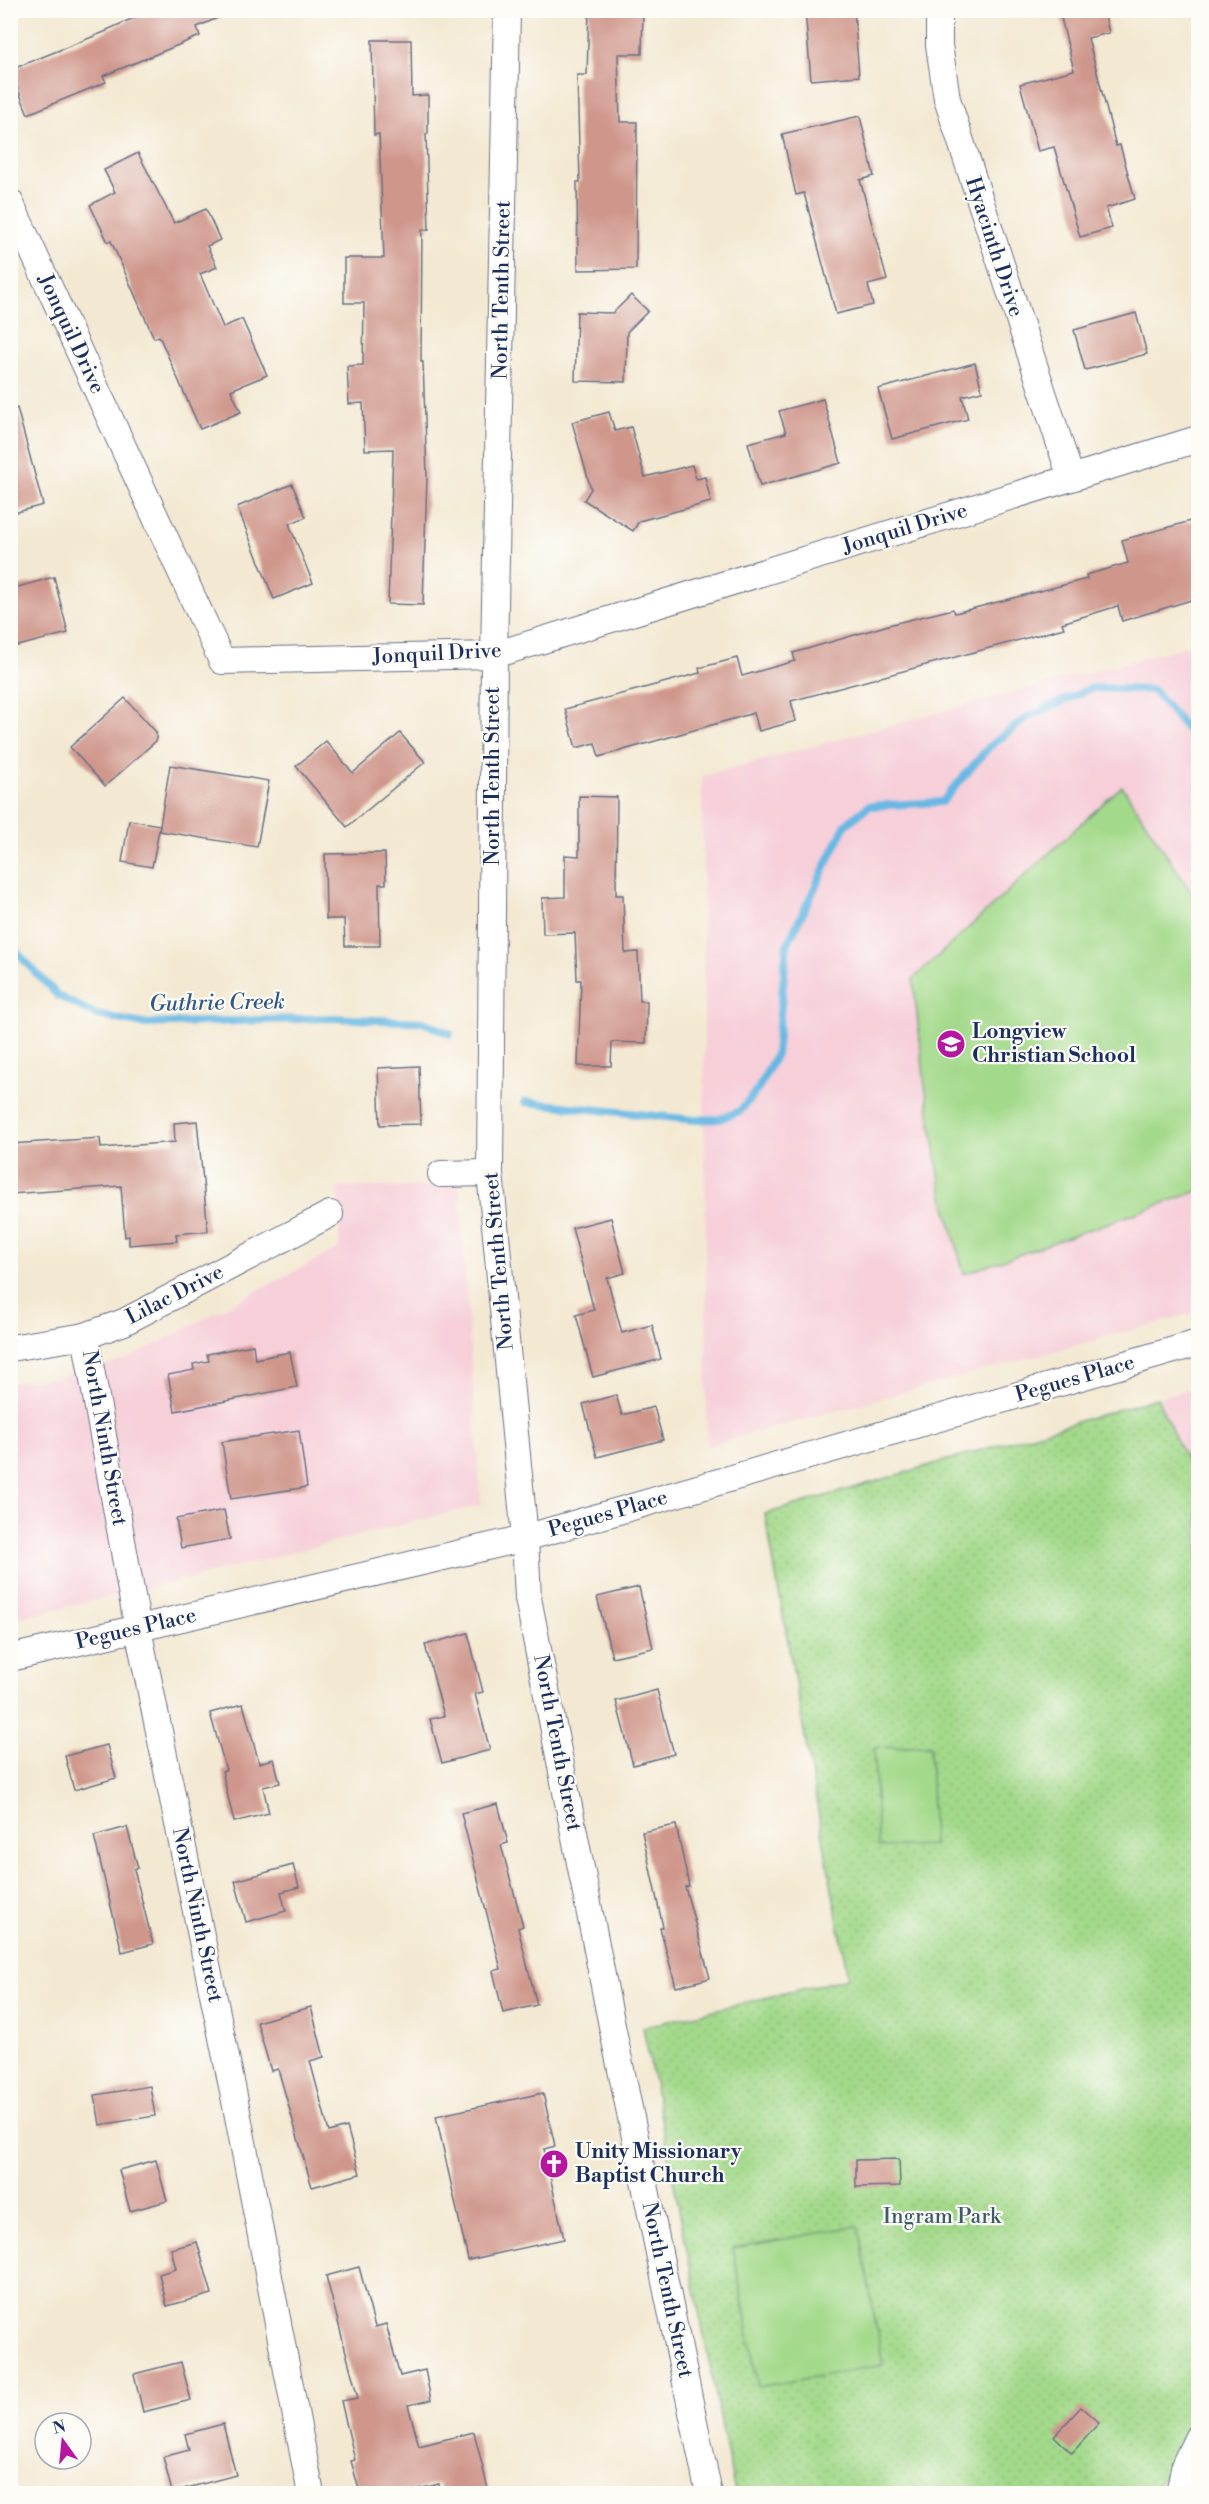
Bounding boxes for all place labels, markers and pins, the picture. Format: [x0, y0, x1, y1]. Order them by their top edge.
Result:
place label: Longview Christian School [972, 1019, 1136, 1069]
school or university icon: Longview Christian School [935, 1028, 967, 1060]
place label: Unity Missionary Baptist Church [575, 2139, 742, 2189]
church icon: Unity Missionary Baptist Church [538, 2148, 570, 2180]

